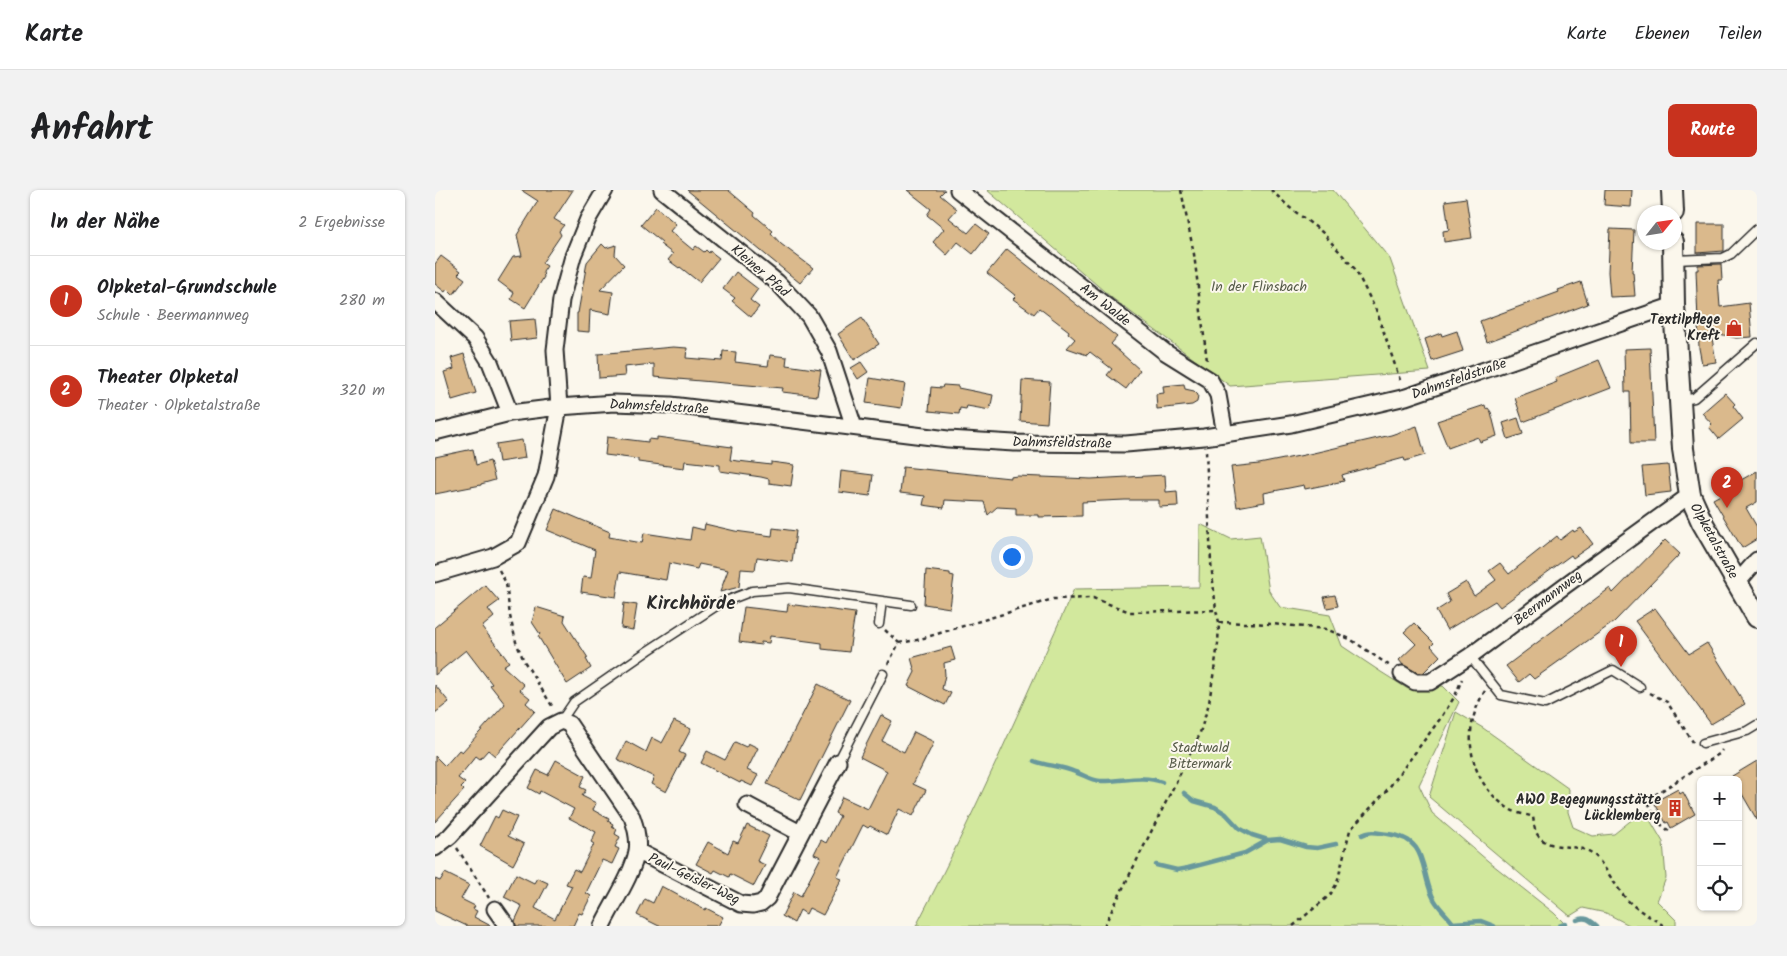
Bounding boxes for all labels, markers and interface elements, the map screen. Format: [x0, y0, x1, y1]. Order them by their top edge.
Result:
text: Karte [25, 15, 83, 54]
text: Karte [1566, 20, 1607, 49]
text: Ebenen [1635, 20, 1690, 49]
text: Teilen [1718, 20, 1762, 49]
text: Anfahrt [30, 102, 153, 158]
button: Route [1668, 104, 1757, 157]
north arrow [1637, 205, 1682, 250]
text: In der Nähe [50, 206, 160, 239]
text: 2 Ergebnisse [298, 210, 385, 235]
street label: Kleiner Pfad [726, 239, 795, 304]
text: Olpketal-Grundschule [97, 273, 277, 303]
park label: In der Flinsbach [1211, 276, 1307, 298]
street label: Am Walde [1075, 278, 1136, 332]
text: 1 [64, 288, 68, 313]
text: 280 m [339, 288, 385, 313]
text: Schule · Beermannweg [97, 303, 249, 328]
place label: Textilpflege Kreft [1650, 309, 1721, 347]
shop icon: Textilpflege Kreft [1724, 318, 1744, 338]
street label: Dahmsfeldstraße [1408, 352, 1510, 406]
text: Theater Olpketal [97, 363, 238, 393]
text: 2 [61, 378, 71, 403]
text: 320 m [339, 378, 385, 403]
text: Theater · Olpketalstraße [97, 393, 260, 418]
street label: Dahmsfeldstraße [609, 393, 710, 421]
street label: Dahmsfeldstraße [1012, 431, 1113, 455]
pin: 2 [1711, 467, 1743, 508]
street label: Olpketalstraße [1684, 499, 1744, 584]
your location [999, 544, 1025, 570]
street label: Beermannweg [1509, 565, 1587, 631]
district label: Kirchhörde [647, 589, 735, 619]
pin: 1 [1605, 626, 1637, 667]
park label: Stadtwald Bittermark [1169, 737, 1232, 775]
map controls [1697, 776, 1742, 911]
button: + [1697, 776, 1742, 821]
place label: AWO Begegnungsstätte Lücklemberg [1516, 789, 1661, 827]
building icon: AWO Begegnungsstätte Lücklemberg [1665, 798, 1685, 818]
button: − [1697, 821, 1742, 866]
street label: Paul-Geisler-Weg [644, 847, 744, 911]
button: locate [1697, 866, 1742, 911]

